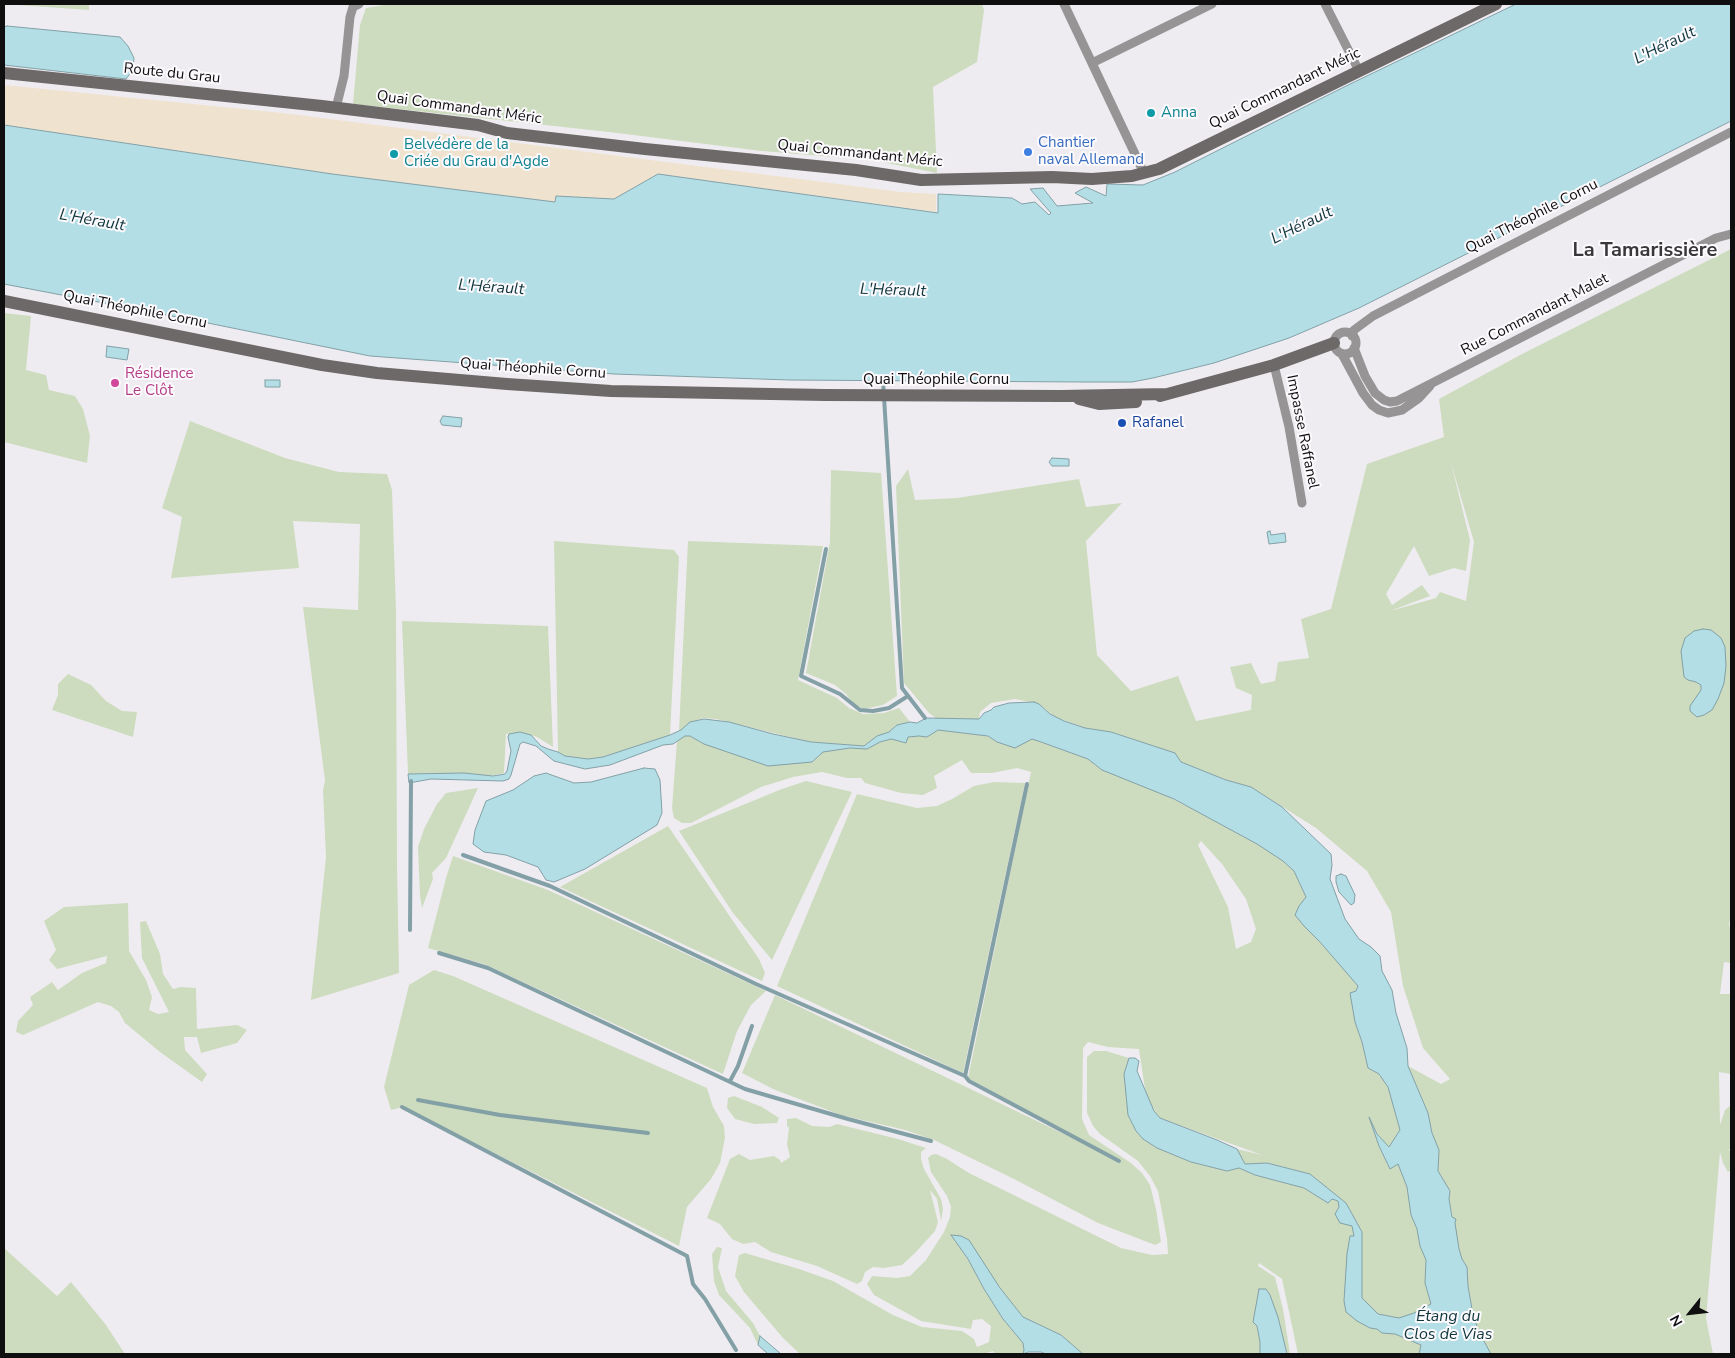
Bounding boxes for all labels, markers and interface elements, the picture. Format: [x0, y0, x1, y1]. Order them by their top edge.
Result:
water label: L'Hérault [1631, 23, 1699, 69]
street label: Quai Commandant Méric [1206, 44, 1364, 134]
street label: Route du Grau [123, 60, 221, 88]
street label: Quai Commandant Méric [375, 88, 543, 128]
place label: Anna [1161, 104, 1197, 122]
marker: Anna [1145, 107, 1157, 119]
place label: Chantier naval Allemand [1038, 134, 1144, 169]
place label: Belvédère de la Criée du Grau d'Agde [404, 136, 549, 171]
street label: Quai Commandant Méric [776, 136, 944, 172]
marker: Chantier naval Allemand [1022, 146, 1034, 158]
marker: Belvédère de la Criée du Grau d'Agde [388, 148, 400, 160]
street label: Quai Théophile Cornu [1463, 176, 1601, 258]
water label: L'Hérault [1268, 203, 1336, 249]
water label: L'Hérault [58, 206, 126, 236]
district label: La Tamarissière [1573, 239, 1717, 263]
street label: Rue Commandant Malet [1458, 270, 1612, 360]
water label: L'Hérault [457, 276, 525, 300]
water label: L'Hérault [860, 280, 926, 302]
street label: Quai Théophile Cornu [62, 287, 208, 333]
street label: Quai Théophile Cornu [459, 355, 607, 383]
place label: Résidence Le Clôt [125, 365, 194, 400]
street label: Quai Théophile Cornu [863, 371, 1009, 389]
street label: Impasse Raffanel [1282, 373, 1322, 491]
marker: Résidence Le Clôt [109, 377, 121, 389]
place label: Rafanel [1132, 414, 1184, 432]
marker: Rafanel [1116, 417, 1128, 429]
north arrow [1665, 1288, 1715, 1338]
water label: Étang du Clos de Vias [1404, 1307, 1492, 1345]
text: N [1666, 1311, 1687, 1330]

